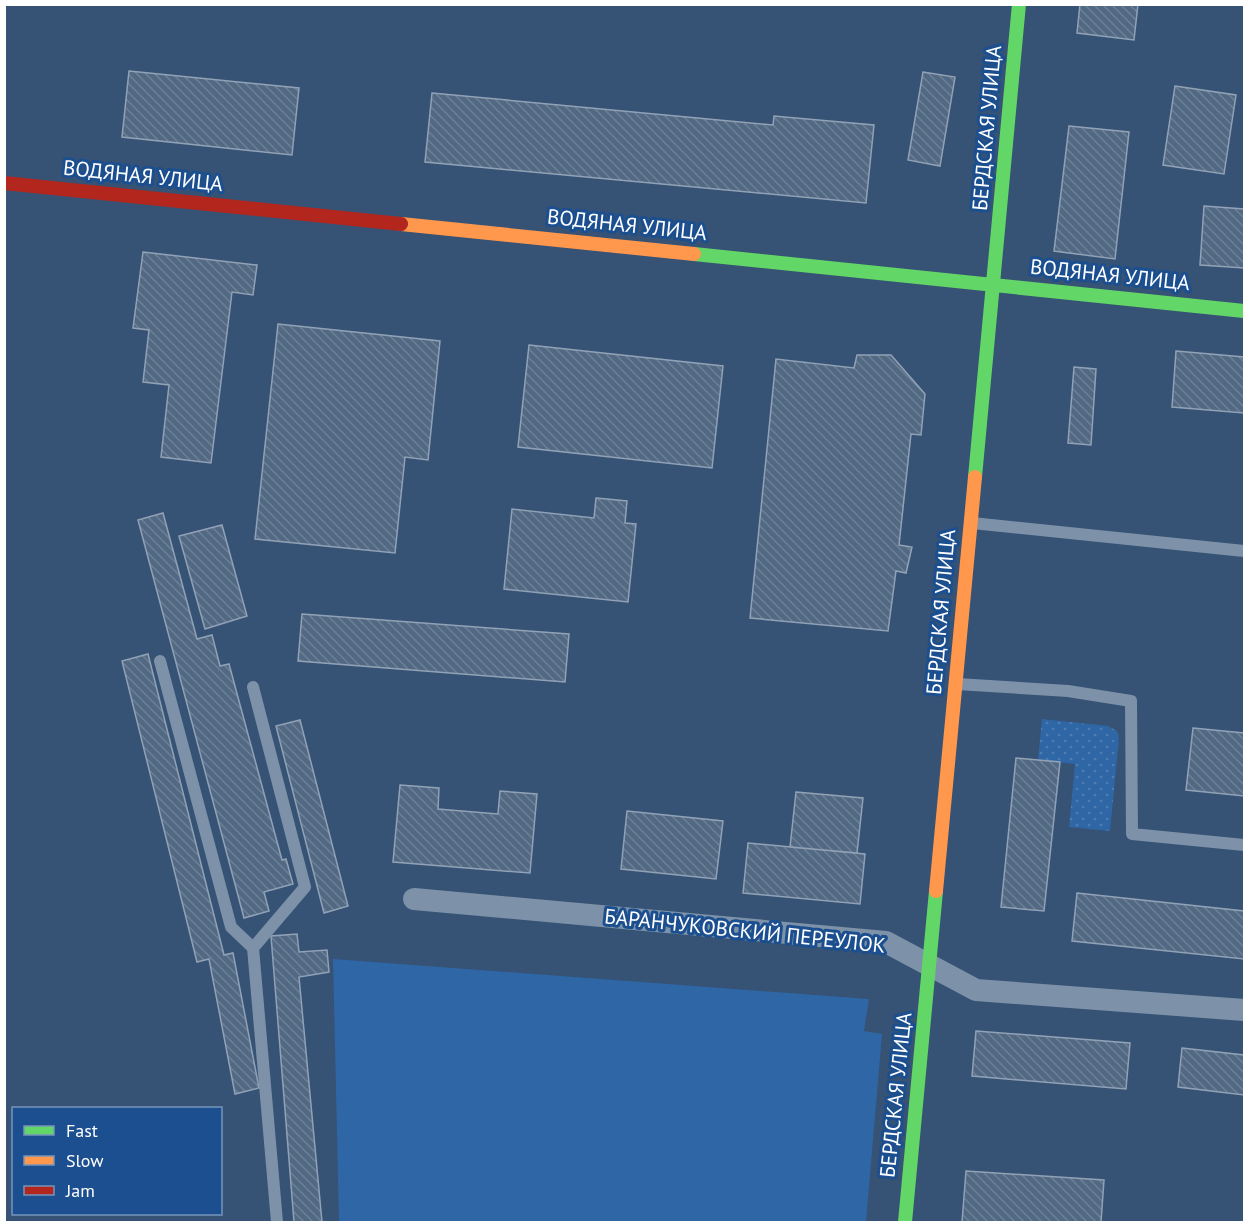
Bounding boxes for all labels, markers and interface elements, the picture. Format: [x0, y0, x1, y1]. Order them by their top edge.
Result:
street label: БЕРДСКАЯ УЛИЦА [966, 43, 1007, 212]
street label: ВОДЯНАЯ УЛИЦА [62, 154, 225, 197]
street label: ВОДЯНАЯ УЛИЦА [546, 203, 709, 246]
street label: ВОДЯНАЯ УЛИЦА [1029, 253, 1192, 296]
street label: БЕРДСКАЯ УЛИЦА [920, 527, 961, 696]
street label: БАРАНЧУКОВСКИЙ ПЕРЕУЛОК [603, 902, 887, 959]
street label: БЕРДСКАЯ УЛИЦА [873, 1010, 918, 1179]
legend [12, 1107, 222, 1215]
text: Fast [66, 1119, 98, 1142]
text: Slow [66, 1149, 104, 1172]
text: Jam [65, 1179, 95, 1202]

